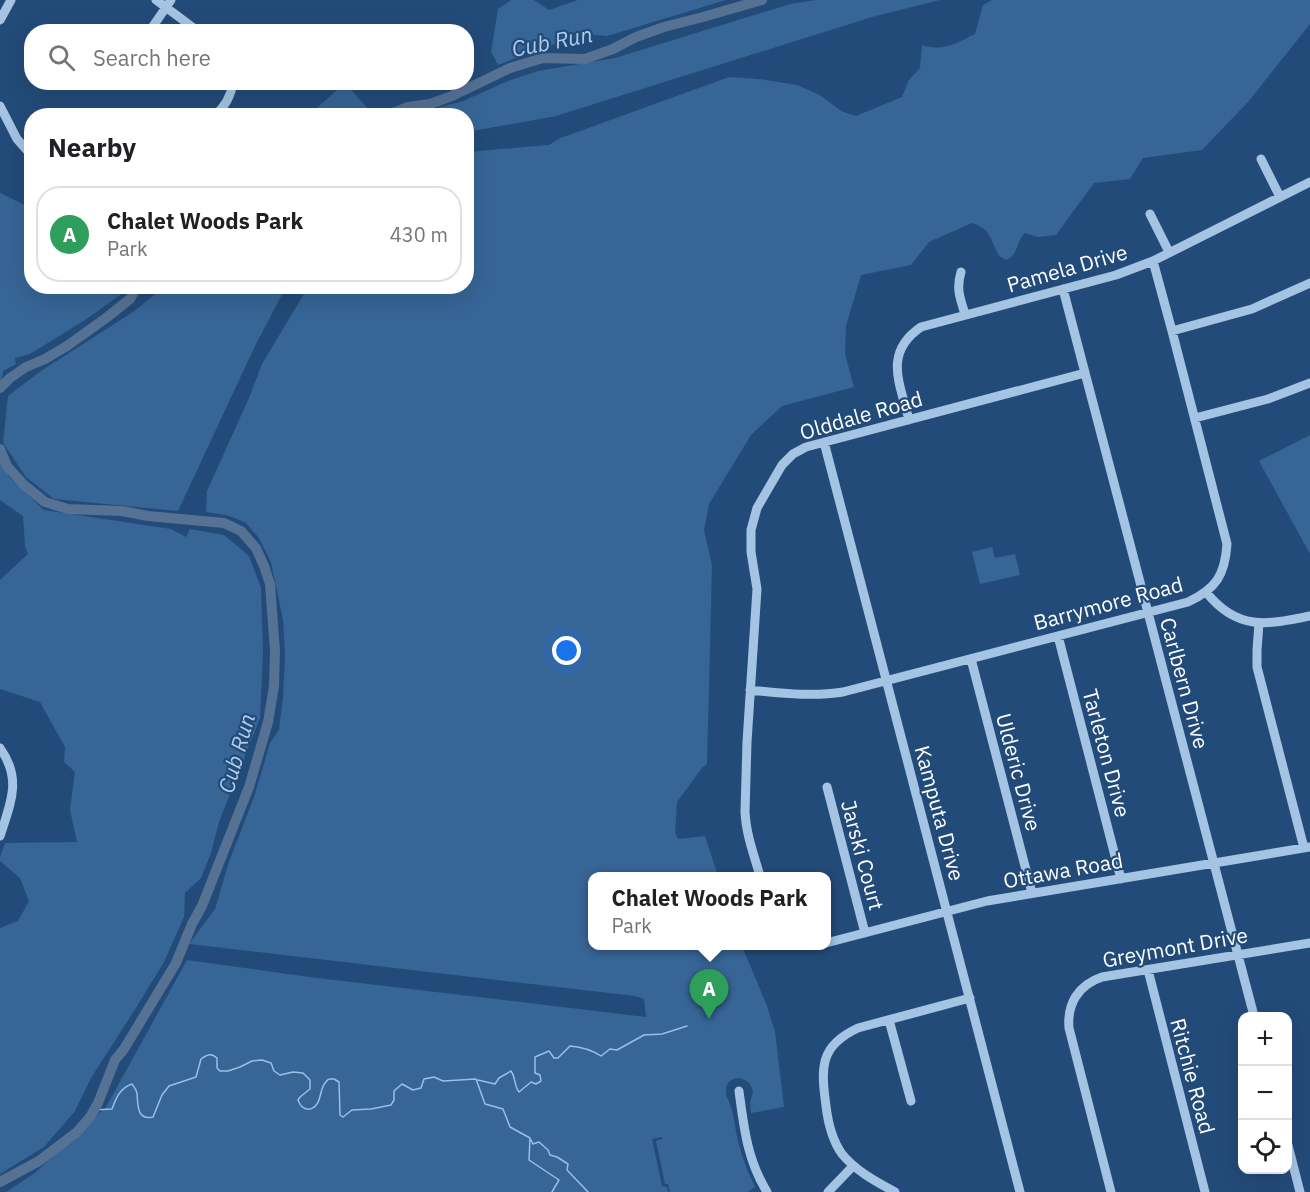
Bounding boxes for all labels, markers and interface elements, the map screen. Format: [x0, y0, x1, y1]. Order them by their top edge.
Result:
water label: Cub Run [509, 19, 595, 63]
search box [24, 24, 474, 90]
icon: search [45, 41, 78, 74]
text: Search here [93, 43, 211, 72]
text: Nearby [48, 130, 136, 164]
text: Chalet Woods Park [107, 206, 303, 235]
text: A [63, 221, 76, 248]
text: 430 m [390, 221, 448, 248]
text: Park [107, 235, 147, 262]
street label: Pamela Drive [1003, 237, 1131, 299]
street label: Olddale Road [796, 384, 926, 446]
street label: Barrymore Road [1030, 570, 1186, 636]
street label: Carlbern Drive [1154, 614, 1216, 752]
your location [552, 636, 581, 665]
street label: Tarleton Drive [1076, 686, 1138, 820]
water label: Cub Run [211, 710, 261, 796]
street label: Ulderic Drive [990, 710, 1048, 834]
street label: Kamputa Drive [908, 742, 972, 884]
street label: Jarski Court [835, 797, 891, 913]
street label: Ottawa Road [1001, 846, 1125, 894]
popup [588, 872, 831, 950]
text: Chalet Woods Park [611, 883, 808, 912]
text: Park [611, 912, 652, 939]
street label: Greymont Drive [1100, 920, 1250, 974]
pin: A [690, 970, 728, 1019]
map controls [1238, 1012, 1292, 1174]
button: + [1238, 1012, 1292, 1066]
street label: Ritchie Road [1164, 1015, 1222, 1137]
button: − [1238, 1066, 1292, 1120]
button: locate [1238, 1120, 1292, 1174]

